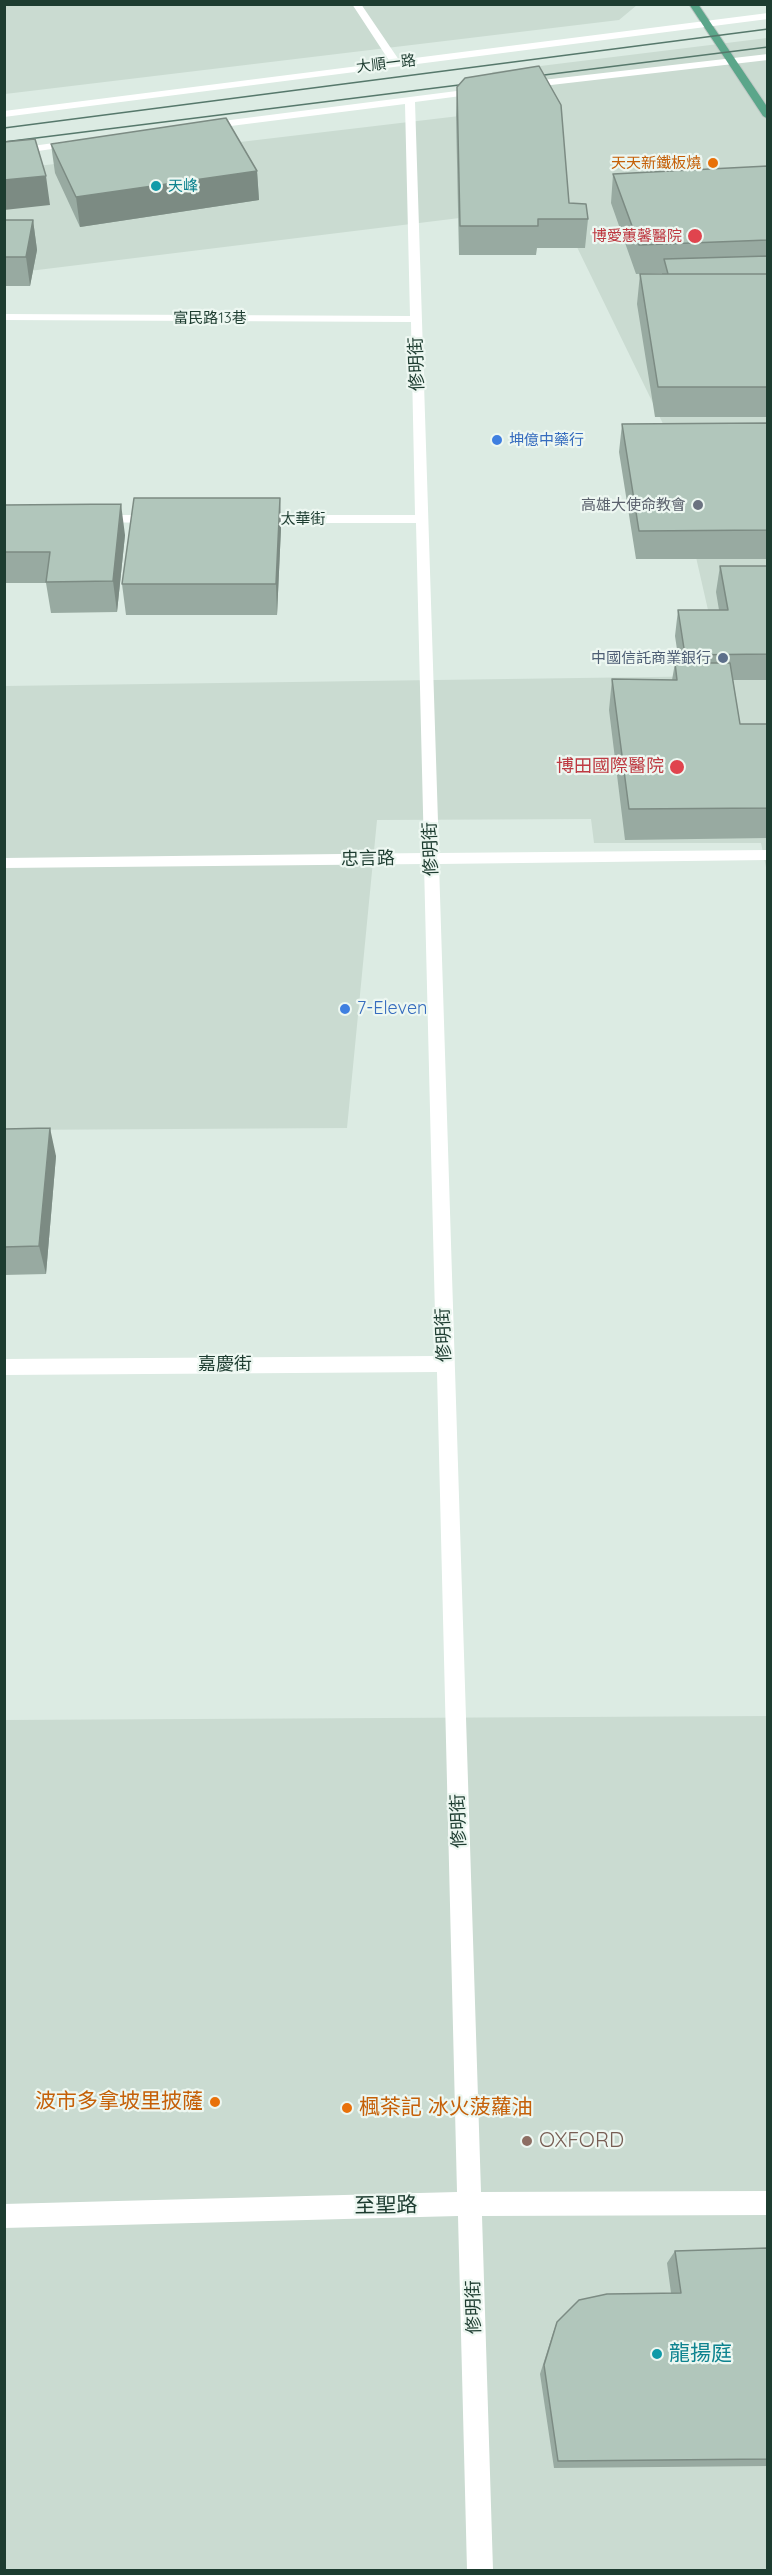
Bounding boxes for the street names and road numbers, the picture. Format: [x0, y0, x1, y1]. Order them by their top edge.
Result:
street label: 大順一路 [355, 51, 417, 77]
street label: 富民路13巷 [173, 309, 247, 327]
street label: 修明街 [405, 337, 429, 391]
street label: 太華街 [281, 510, 325, 528]
street label: 修明街 [419, 822, 443, 876]
street label: 忠言路 [341, 848, 395, 870]
street label: 修明街 [432, 1308, 456, 1362]
street label: 嘉慶街 [198, 1354, 252, 1376]
street label: 修明街 [447, 1794, 471, 1848]
street label: 至聖路 [354, 2193, 418, 2219]
street label: 修明街 [463, 2280, 485, 2334]

